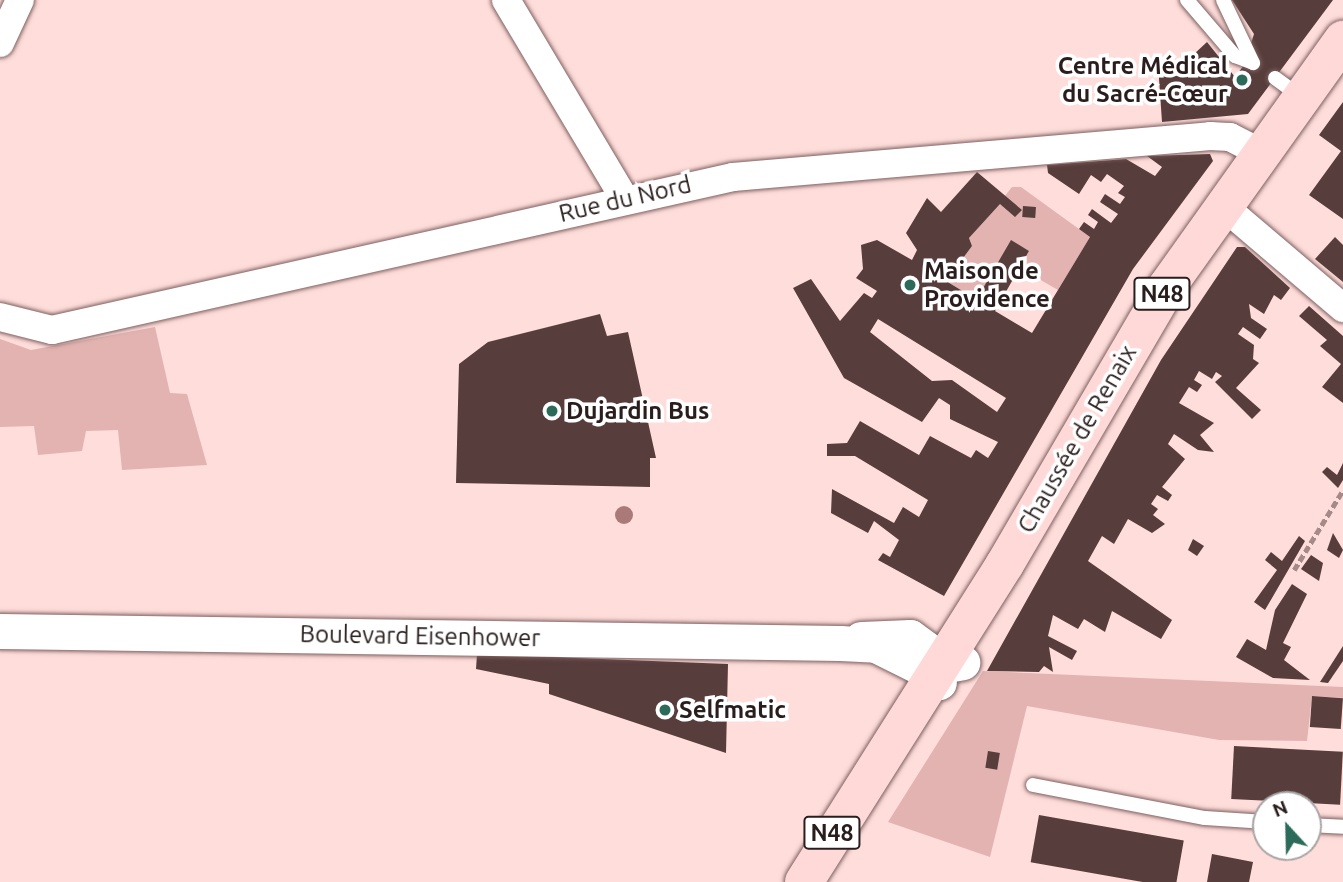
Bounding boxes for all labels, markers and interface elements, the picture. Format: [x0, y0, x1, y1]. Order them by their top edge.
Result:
place label: Centre Médical du Sacré-Cœur [1058, 52, 1228, 108]
marker: Centre Médical du Sacré-Cœur [1234, 72, 1250, 88]
street label: Rue du Nord [556, 170, 694, 228]
place label: Maison de Providence [924, 257, 1050, 313]
road number: N48 [1132, 274, 1192, 314]
marker: Maison de Providence [902, 277, 918, 293]
street label: Chaussée de Renaix [1011, 340, 1143, 538]
place label: Dujardin Bus [566, 397, 709, 425]
marker: Dujardin Bus [544, 403, 560, 419]
street label: Boulevard Eisenhower [300, 620, 540, 652]
place label: Selfmatic [679, 696, 786, 724]
marker: Selfmatic [657, 702, 673, 718]
north arrow [1252, 791, 1322, 861]
text: N [1269, 796, 1291, 821]
road number: N48 [802, 814, 862, 852]

